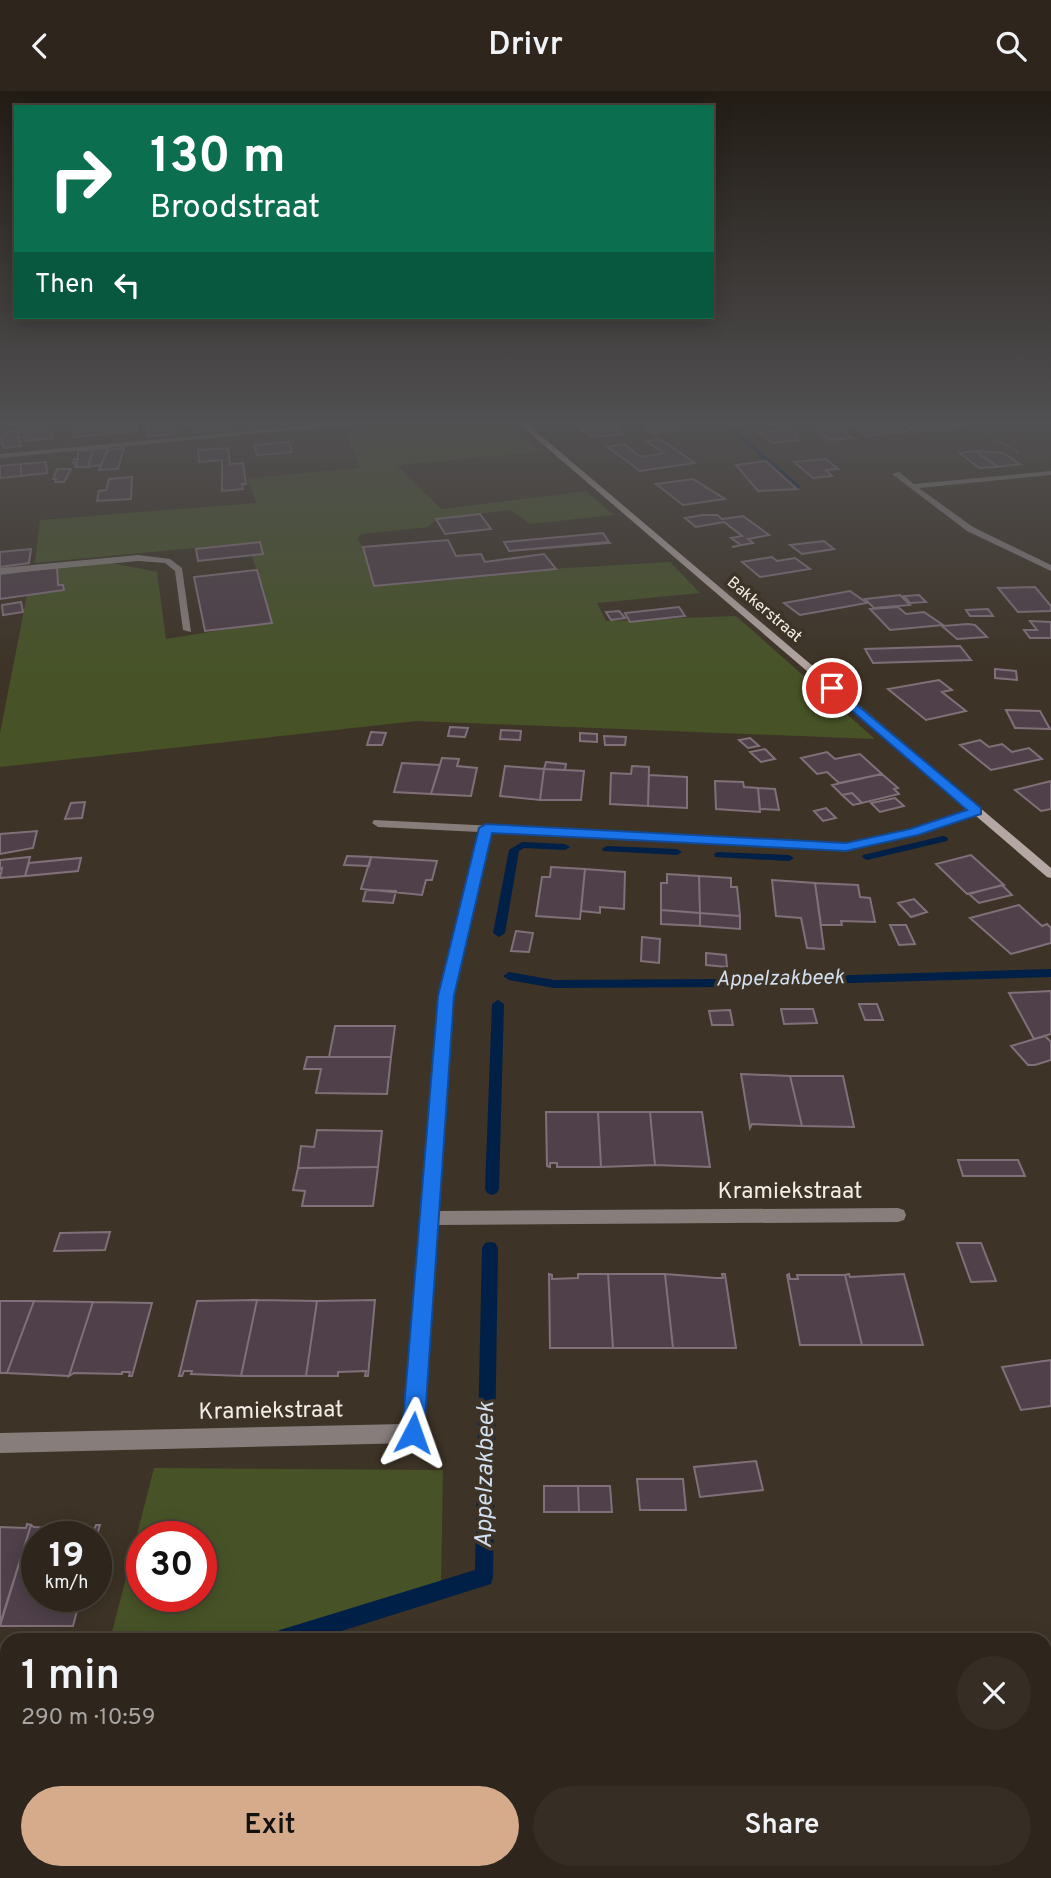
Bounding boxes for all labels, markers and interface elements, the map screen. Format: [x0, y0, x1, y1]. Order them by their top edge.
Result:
text: Drivr [488, 26, 563, 66]
icon: back [21, 27, 59, 65]
icon: search [992, 27, 1030, 65]
text: 130 m [150, 128, 286, 190]
icon: right [35, 133, 126, 224]
text: Broodstraat [150, 189, 320, 229]
icon: left [108, 266, 146, 304]
text: Then [35, 269, 94, 302]
street label: Bakkerstraat [722, 573, 806, 647]
pin [802, 658, 862, 718]
icon: arrive [813, 669, 851, 707]
water label: Appelzakbeek [716, 964, 845, 994]
street label: Kramiekstraat [718, 1178, 863, 1207]
street label: Kramiekstraat [198, 1396, 344, 1428]
position arrow [376, 1396, 450, 1470]
water label: Appelzakbeek [470, 1400, 502, 1549]
speed limit sign: 30 [126, 1521, 217, 1612]
text: 19 [49, 1535, 84, 1579]
text: km/h [45, 1572, 88, 1595]
text: 1 min [21, 1651, 120, 1704]
button: close [957, 1656, 1031, 1730]
text: 290 m · 10:59 [21, 1704, 155, 1733]
button: Exit [21, 1786, 519, 1866]
button: Share [533, 1786, 1031, 1866]

